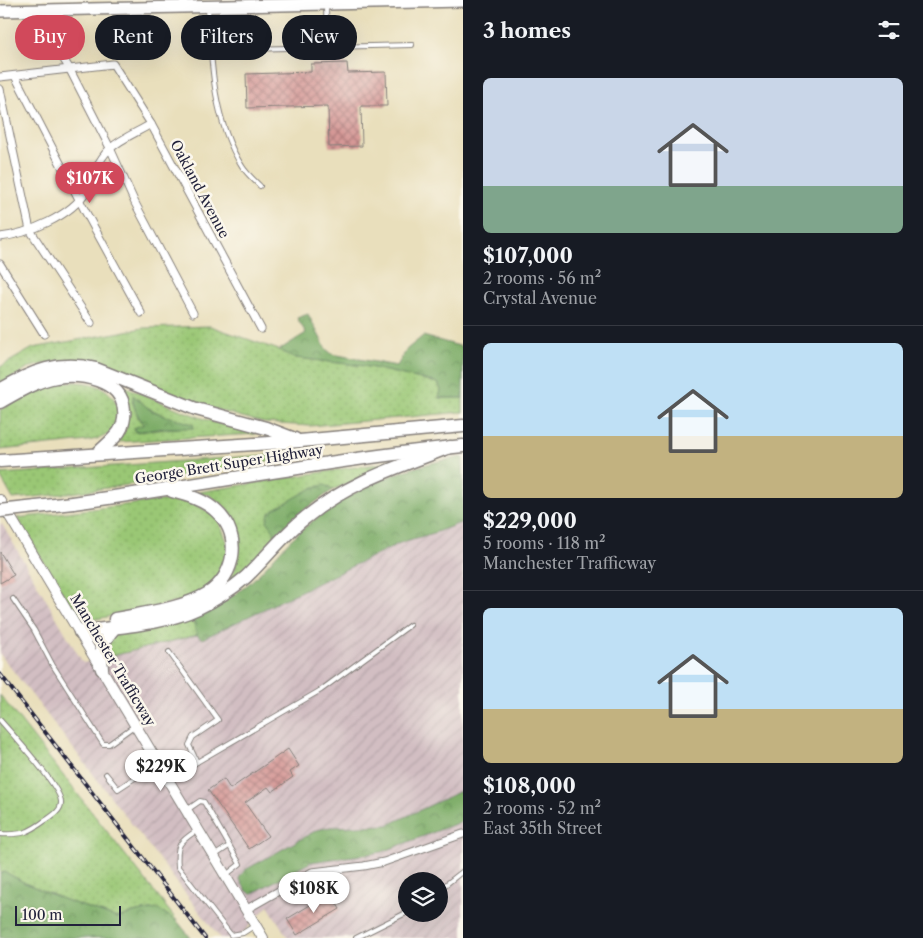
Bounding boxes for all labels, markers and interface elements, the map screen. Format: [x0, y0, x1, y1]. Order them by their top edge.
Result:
chip: Buy [15, 15, 85, 60]
chip: Rent [95, 15, 171, 60]
chip: Filters [181, 15, 272, 60]
chip: New [282, 15, 357, 60]
icon: filters [875, 16, 903, 44]
text: 3 homes [483, 18, 571, 43]
icon: home [648, 110, 738, 200]
street label: Oakland Avenue [166, 137, 234, 241]
pin: $107K [55, 162, 125, 204]
text: $107K [66, 168, 114, 188]
text: $107,000 [483, 243, 573, 268]
text: 2 rooms · 56 m² [483, 268, 601, 288]
text: Crystal Avenue [483, 288, 597, 308]
icon: home [648, 376, 738, 466]
street label: George Brett Super Highway [134, 440, 325, 488]
text: $229,000 [483, 508, 577, 533]
text: 5 rooms · 118 m² [483, 533, 606, 553]
text: Manchester Trafficway [483, 553, 656, 573]
street label: Manchester Trafficway [66, 590, 160, 730]
icon: home [648, 641, 738, 731]
pin: $229K [126, 750, 196, 792]
text: $229K [136, 756, 186, 776]
text: $108,000 [483, 773, 576, 798]
text: 2 rooms · 52 m² [483, 798, 601, 818]
text: East 35th Street [483, 818, 602, 838]
pin: $108K [279, 872, 349, 914]
map controls [398, 872, 448, 922]
button: layers [398, 872, 448, 922]
text: $108K [290, 878, 338, 898]
scale bar [15, 903, 121, 926]
text: 100 m [22, 906, 62, 924]

